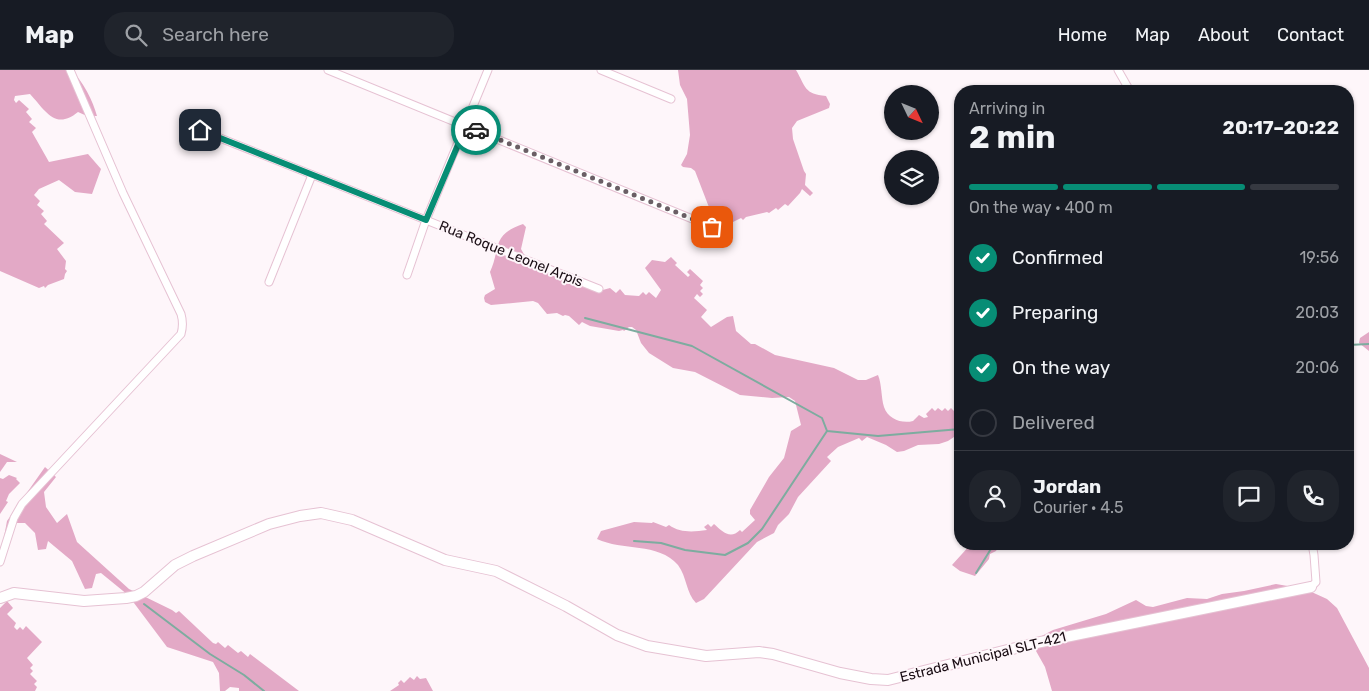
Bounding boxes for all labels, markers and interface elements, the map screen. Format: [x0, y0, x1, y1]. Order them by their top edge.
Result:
search box [104, 12, 454, 57]
text: Map [25, 21, 74, 49]
icon: search [122, 21, 150, 49]
text: Search here [162, 23, 269, 46]
text: Home [1058, 24, 1107, 46]
text: Map [1135, 24, 1170, 46]
text: About [1198, 24, 1249, 46]
text: Contact [1277, 24, 1344, 46]
north arrow [884, 85, 939, 140]
map controls [884, 85, 939, 205]
text: Arriving in [969, 99, 1045, 118]
courier [451, 105, 501, 155]
pin [179, 109, 221, 151]
icon: home [186, 116, 214, 144]
icon: car [462, 116, 490, 144]
text: 20:17–20:22 [1223, 116, 1339, 139]
text: 2 min [969, 118, 1056, 156]
button: layers [884, 150, 939, 205]
text: On the way · 400 m [969, 198, 1113, 217]
pin [691, 206, 733, 248]
icon: bag [698, 213, 726, 241]
street label: Rua Roque Leonel Arpis [436, 217, 586, 291]
icon: check [969, 244, 997, 272]
text: Confirmed [1012, 246, 1103, 269]
text: 19:56 [1299, 248, 1339, 267]
icon: check [969, 299, 997, 327]
text: Preparing [1012, 301, 1098, 324]
text: 20:03 [1296, 303, 1339, 322]
icon: check [969, 354, 997, 382]
text: On the way [1012, 356, 1110, 379]
text: 20:06 [1296, 358, 1339, 377]
text: Delivered [1012, 411, 1095, 434]
button: person [969, 470, 1021, 522]
button: chat [1223, 470, 1275, 522]
button: phone [1287, 470, 1339, 522]
text: Jordan [1033, 475, 1101, 498]
text: Courier · 4.5 [1033, 498, 1123, 517]
street label: Estrada Municipal SLT-421 [898, 628, 1068, 686]

